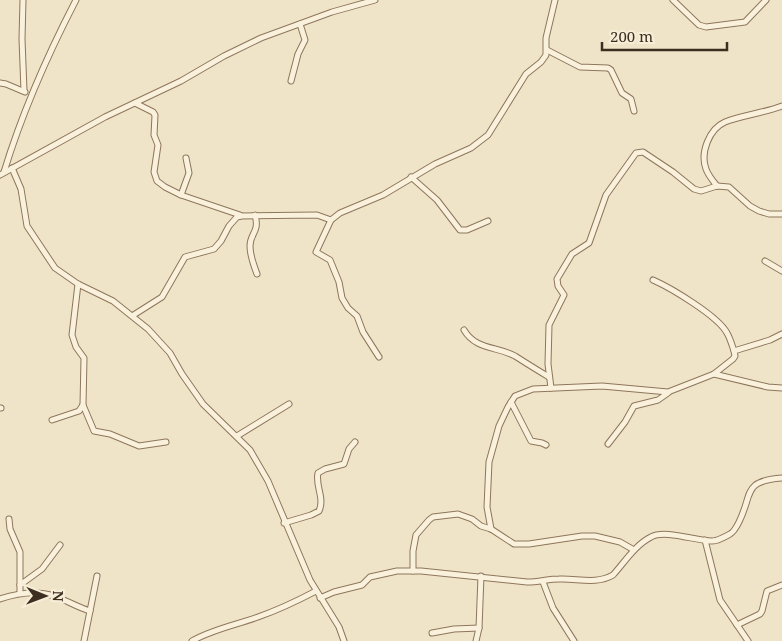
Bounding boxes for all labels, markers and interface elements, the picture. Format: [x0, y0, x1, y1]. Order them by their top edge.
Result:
scale bar [602, 20, 727, 52]
text: 200 m [610, 26, 653, 46]
north arrow [20, 571, 70, 621]
text: N [49, 591, 68, 602]

